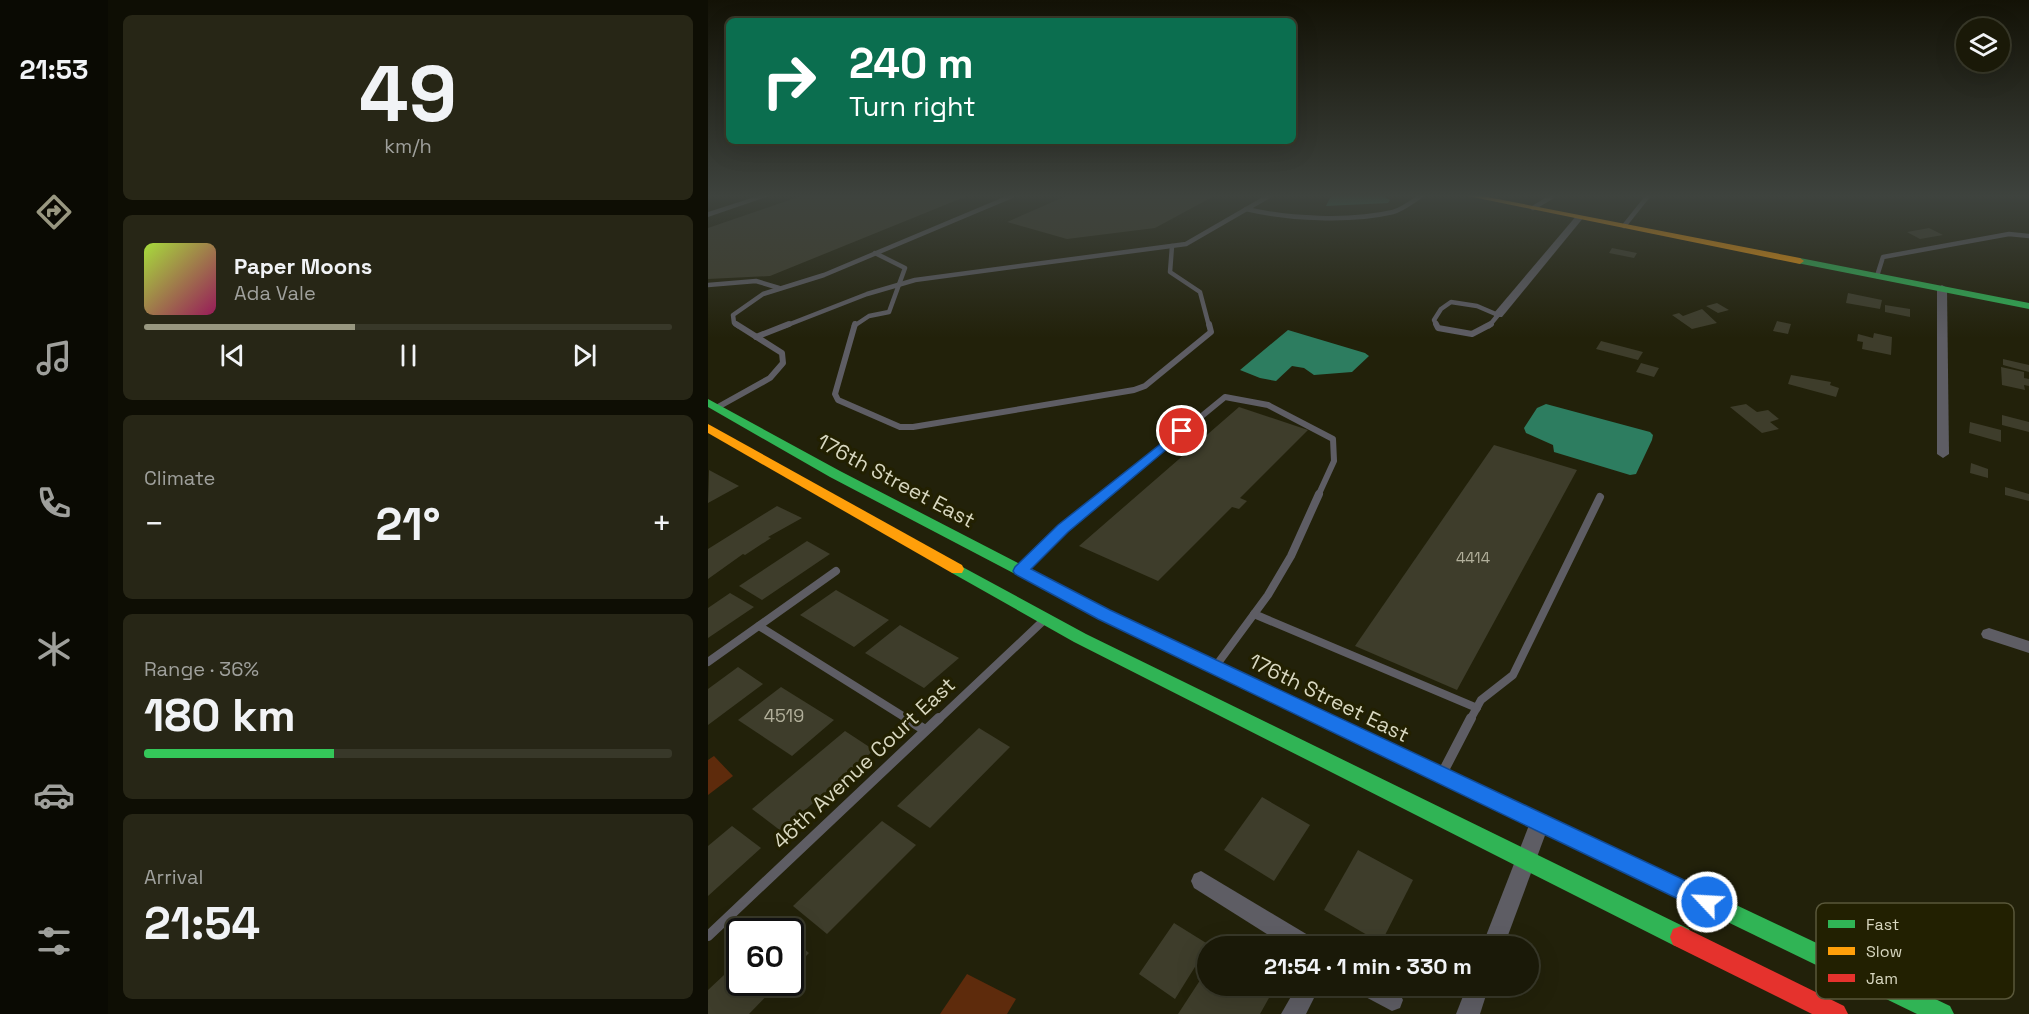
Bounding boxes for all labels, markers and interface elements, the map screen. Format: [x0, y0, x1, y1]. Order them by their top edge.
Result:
map controls [1956, 18, 2010, 72]
button: layers [1956, 18, 2010, 72]
text: 240 m [849, 37, 974, 90]
icon: right [750, 42, 828, 120]
text: 49 [359, 44, 457, 144]
text: 21:53 [20, 52, 88, 87]
text: Turn right [849, 89, 976, 124]
text: km/h [384, 133, 432, 159]
icon: directions [33, 191, 75, 233]
text: Paper Moons [234, 252, 372, 280]
text: Ada Vale [234, 280, 316, 306]
icon: music [33, 337, 75, 379]
icon: previous [216, 339, 249, 372]
icon: pause [392, 339, 425, 372]
icon: next [568, 339, 601, 372]
pin [1156, 405, 1207, 456]
icon: arrive [1165, 414, 1198, 447]
street label: 176th Street East [813, 428, 980, 534]
text: Climate [144, 465, 215, 491]
icon: phone [33, 482, 75, 524]
text: 21° [376, 496, 440, 553]
text: − [144, 503, 164, 545]
text: + [652, 503, 672, 545]
house number: 4414 [1456, 548, 1490, 567]
icon: climate [33, 628, 75, 670]
street label: 176th Street East [1245, 647, 1414, 748]
text: Range · 36% [144, 656, 259, 682]
street label: 46th Avenue Court East [767, 671, 961, 854]
text: 180 km [144, 687, 296, 744]
house number: 4519 [764, 704, 804, 727]
icon: car [33, 774, 75, 816]
text: Arrival [144, 864, 203, 890]
position arrow [1675, 870, 1739, 934]
text: 21:54 [144, 895, 260, 952]
legend [1816, 903, 2014, 999]
text: Fast [1866, 914, 1899, 935]
speed limit sign: 60 [726, 918, 804, 996]
icon: filters [33, 920, 75, 962]
text: Slow [1866, 941, 1902, 962]
text: 21:54 · 1 min · 330 m [1264, 952, 1472, 980]
text: Jam [1866, 968, 1898, 989]

